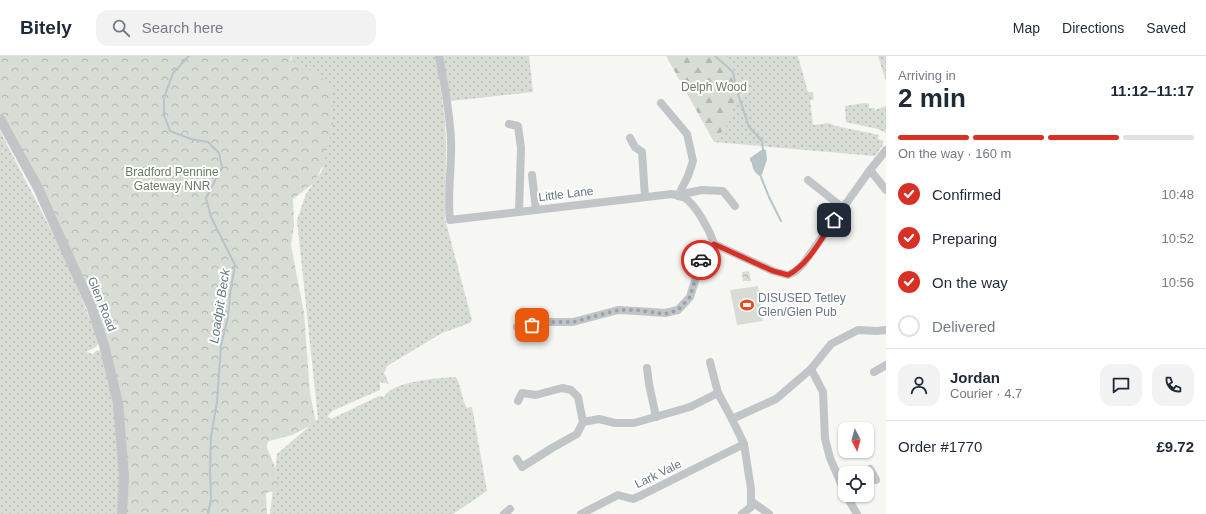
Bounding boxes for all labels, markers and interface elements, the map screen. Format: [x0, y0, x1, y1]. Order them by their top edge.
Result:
search box [96, 10, 376, 46]
text: Bitely [20, 17, 72, 38]
icon: search [110, 17, 132, 39]
text: Search here [142, 19, 223, 36]
text: Map [1013, 20, 1040, 36]
text: Directions [1062, 20, 1124, 36]
text: Saved [1146, 20, 1186, 36]
text: Arriving in [898, 68, 956, 83]
park label: Delph Wood [681, 80, 747, 94]
text: 11:12–11:17 [1111, 82, 1194, 99]
text: 2 min [898, 83, 966, 113]
text: On the way · 160 m [898, 146, 1011, 161]
park label: Bradford Pennine Gateway NNR [125, 165, 219, 193]
icon: check [898, 183, 920, 205]
street label: Little Lane [538, 184, 595, 204]
text: Confirmed [932, 186, 1001, 203]
text: 10:48 [1161, 187, 1194, 202]
pin [817, 203, 851, 237]
icon: home [823, 209, 845, 231]
icon: check [898, 227, 920, 249]
text: Preparing [932, 230, 997, 247]
text: 10:52 [1161, 231, 1194, 246]
courier [681, 240, 721, 280]
icon: car [690, 249, 712, 271]
water label: Loadpit Beck [206, 266, 233, 344]
icon: check [898, 271, 920, 293]
text: On the way [932, 274, 1008, 291]
street label: Glen Road [85, 275, 119, 333]
text: 10:56 [1161, 275, 1194, 290]
place label: DISUSED Tetley Glen/Glen Pub [758, 291, 846, 319]
sports icon: DISUSED Tetley Glen/Glen Pub [739, 297, 755, 313]
pin [515, 308, 549, 342]
icon: bag [521, 314, 543, 336]
text: Delivered [932, 318, 995, 335]
button: person [898, 364, 940, 406]
button: chat [1100, 364, 1142, 406]
button: phone [1152, 364, 1194, 406]
text: Jordan [950, 369, 1000, 386]
text: Courier · 4.7 [950, 386, 1022, 401]
north arrow [838, 422, 874, 458]
map controls [838, 422, 874, 502]
text: Order #1770 [898, 438, 982, 455]
text: £9.72 [1156, 438, 1194, 455]
street label: Lark Vale [633, 457, 684, 491]
button: locate [838, 466, 874, 502]

